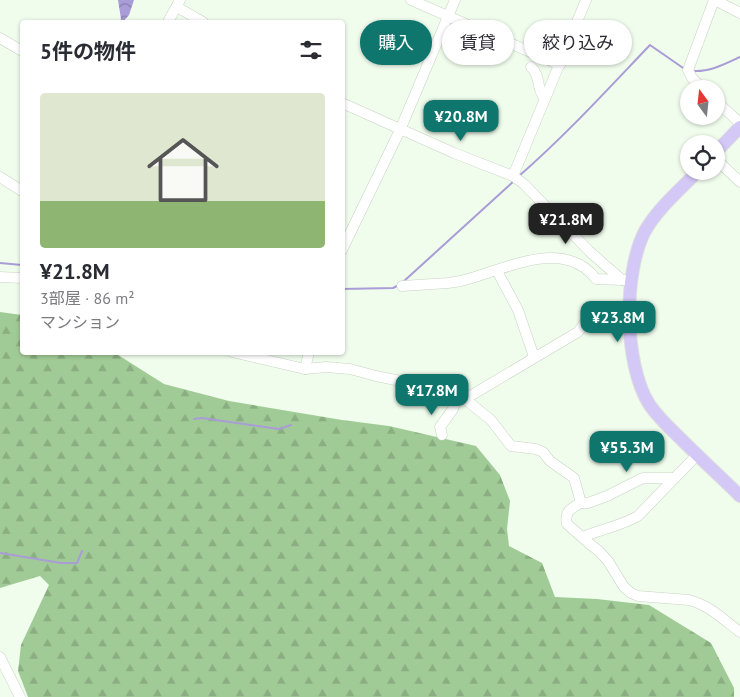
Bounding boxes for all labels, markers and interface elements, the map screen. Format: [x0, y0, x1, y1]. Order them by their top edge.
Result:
chip: 購入 [360, 20, 432, 65]
chip: 賃貸 [442, 20, 514, 65]
chip: 絞り込み [524, 20, 632, 65]
icon: filters [297, 36, 325, 64]
text: 5件の物件 [40, 38, 136, 65]
north arrow [680, 80, 725, 125]
map controls [680, 80, 725, 180]
pin: ¥20.8M [420, 100, 502, 142]
text: ¥20.8M [434, 106, 488, 126]
icon: home [138, 125, 228, 215]
button: locate [680, 135, 725, 180]
pin: ¥21.8M [525, 202, 607, 245]
text: ¥21.8M [539, 209, 593, 229]
text: ¥21.8M [40, 258, 110, 285]
text: 3部屋 · 86 m² [40, 288, 135, 308]
pin: ¥23.8M [577, 300, 659, 343]
text: ¥23.8M [591, 307, 645, 327]
text: マンション [40, 312, 120, 332]
pin: ¥17.8M [391, 374, 473, 416]
text: ¥17.8M [406, 380, 458, 400]
pin: ¥55.3M [586, 430, 668, 473]
text: ¥55.3M [600, 437, 654, 457]

